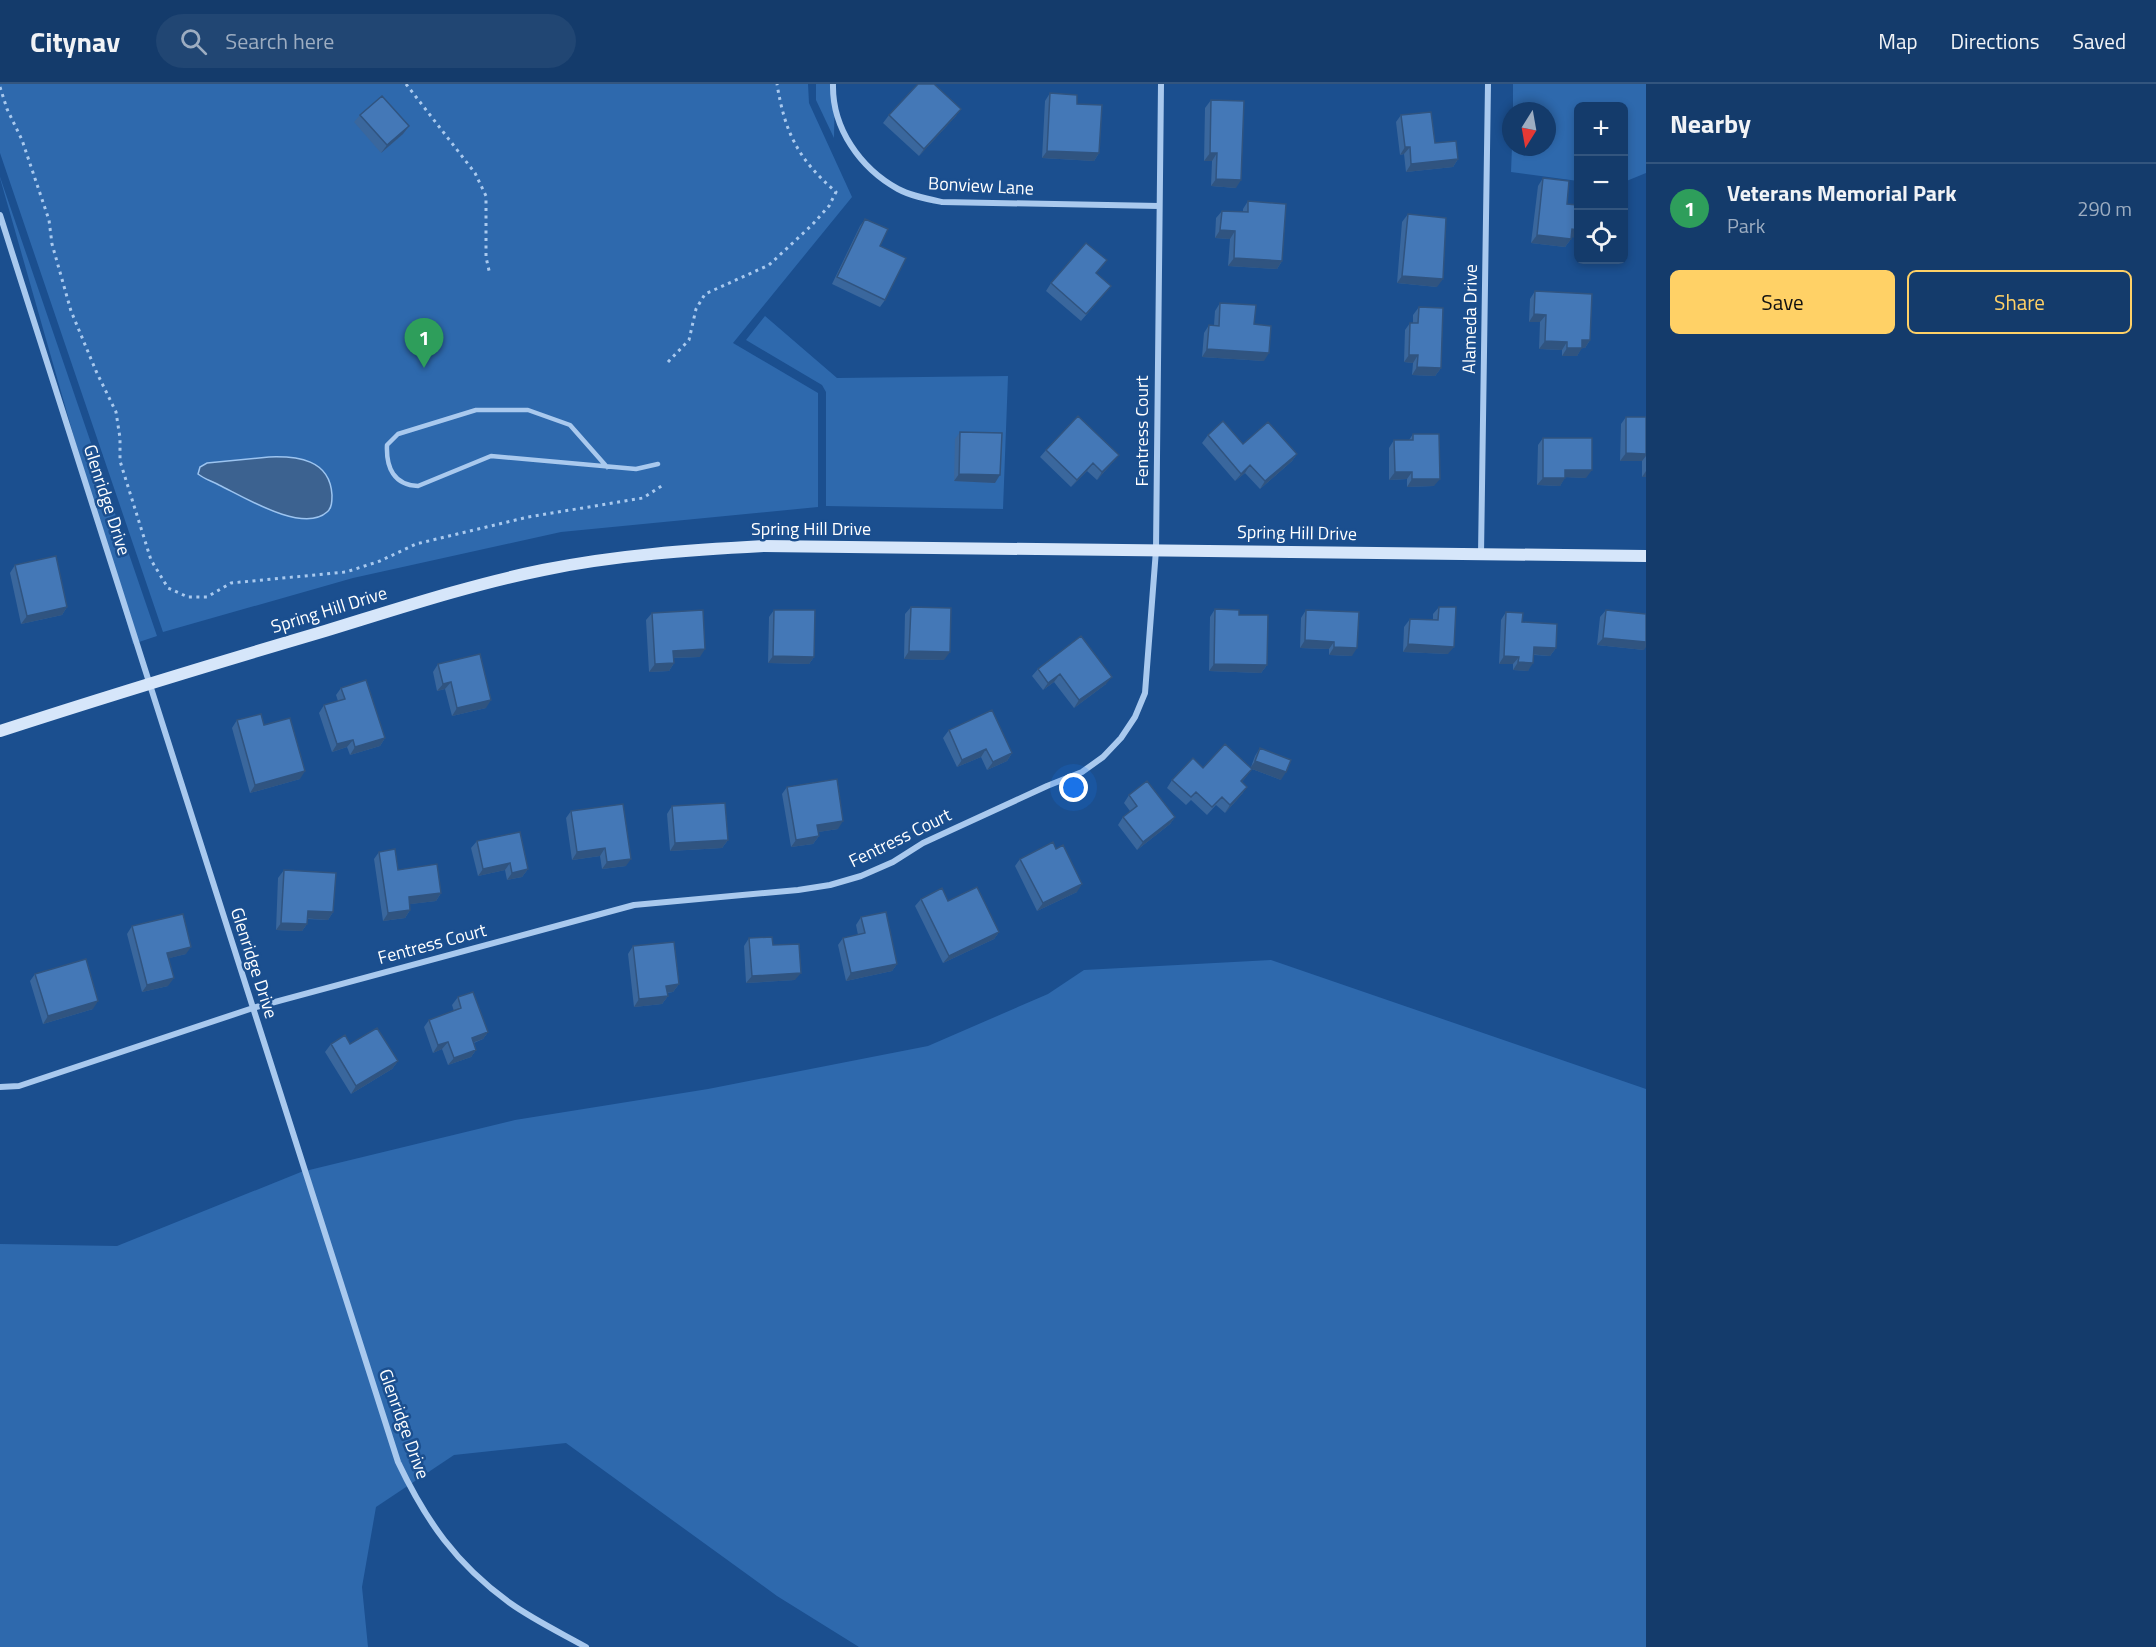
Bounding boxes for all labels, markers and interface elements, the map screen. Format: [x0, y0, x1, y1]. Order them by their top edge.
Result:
search box [156, 14, 576, 68]
text: Citynav [30, 20, 120, 63]
text: Search here [225, 24, 334, 58]
icon: search [177, 25, 210, 58]
text: Map [1878, 25, 1918, 57]
text: Directions [1951, 25, 2040, 57]
text: Saved [2073, 25, 2126, 57]
north arrow [1502, 102, 1556, 156]
map controls [1574, 102, 1628, 264]
button: + [1574, 102, 1628, 156]
text: Nearby [1670, 104, 1751, 143]
button: − [1574, 156, 1628, 210]
street label: Bonview Lane [927, 169, 1035, 202]
text: Veterans Memorial Park [1727, 176, 1957, 210]
text: 1 [1684, 193, 1695, 224]
text: 290 m [2077, 193, 2132, 224]
button: locate [1574, 210, 1628, 264]
text: Park [1727, 210, 1765, 241]
street label: Alameda Drive [1455, 264, 1484, 374]
button: Save [1670, 270, 1895, 334]
button: Share [1907, 270, 2132, 334]
pin: 1 [404, 318, 444, 368]
street label: Fentress Court [1128, 375, 1155, 487]
street label: Glenridge Drive [77, 441, 138, 559]
street label: Spring Hill Drive [751, 515, 871, 542]
street label: Spring Hill Drive [1237, 518, 1357, 547]
street label: Spring Hill Drive [268, 579, 390, 640]
your location [1059, 773, 1088, 802]
street label: Fentress Court [844, 801, 956, 874]
street label: Glenridge Drive [224, 904, 285, 1022]
street label: Fentress Court [375, 916, 490, 971]
street label: Glenridge Drive [372, 1365, 437, 1483]

